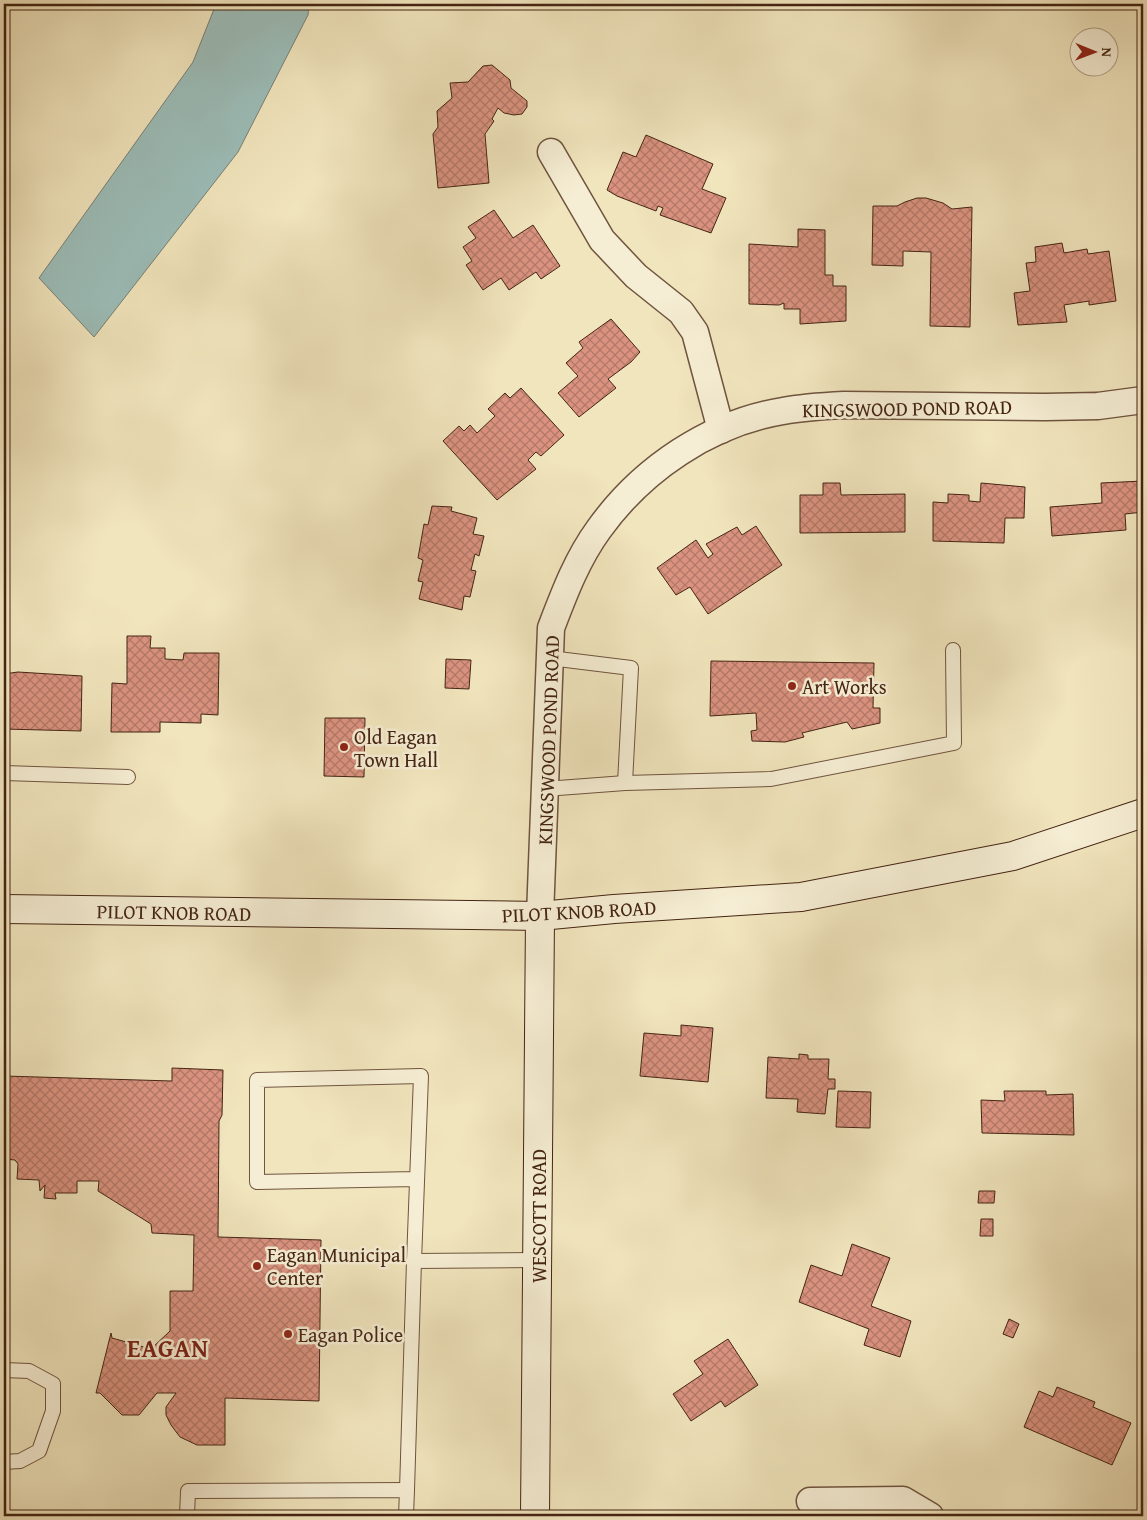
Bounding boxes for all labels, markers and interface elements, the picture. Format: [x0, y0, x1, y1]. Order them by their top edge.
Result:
north arrow [1070, 28, 1120, 78]
text: N [1097, 47, 1117, 58]
street label: KINGSWOOD POND ROAD [802, 392, 1012, 424]
street label: KINGSWOOD POND ROAD [530, 635, 566, 845]
place label: Art Works [802, 672, 887, 701]
marker: Art Works [786, 680, 798, 692]
place label: Old Eagan Town Hall [354, 722, 439, 774]
marker: Old Eagan Town Hall [338, 741, 350, 753]
street label: PILOT KNOB ROAD [501, 892, 657, 930]
street label: PILOT KNOB ROAD [96, 896, 252, 928]
street label: WESCOTT ROAD [524, 1149, 553, 1283]
place label: Eagan Municipal Center [267, 1240, 406, 1292]
marker: Eagan Municipal Center [251, 1260, 263, 1272]
place label: Eagan Police [298, 1320, 403, 1349]
marker: Eagan Police [282, 1328, 294, 1340]
district label: EAGAN [127, 1330, 209, 1366]

